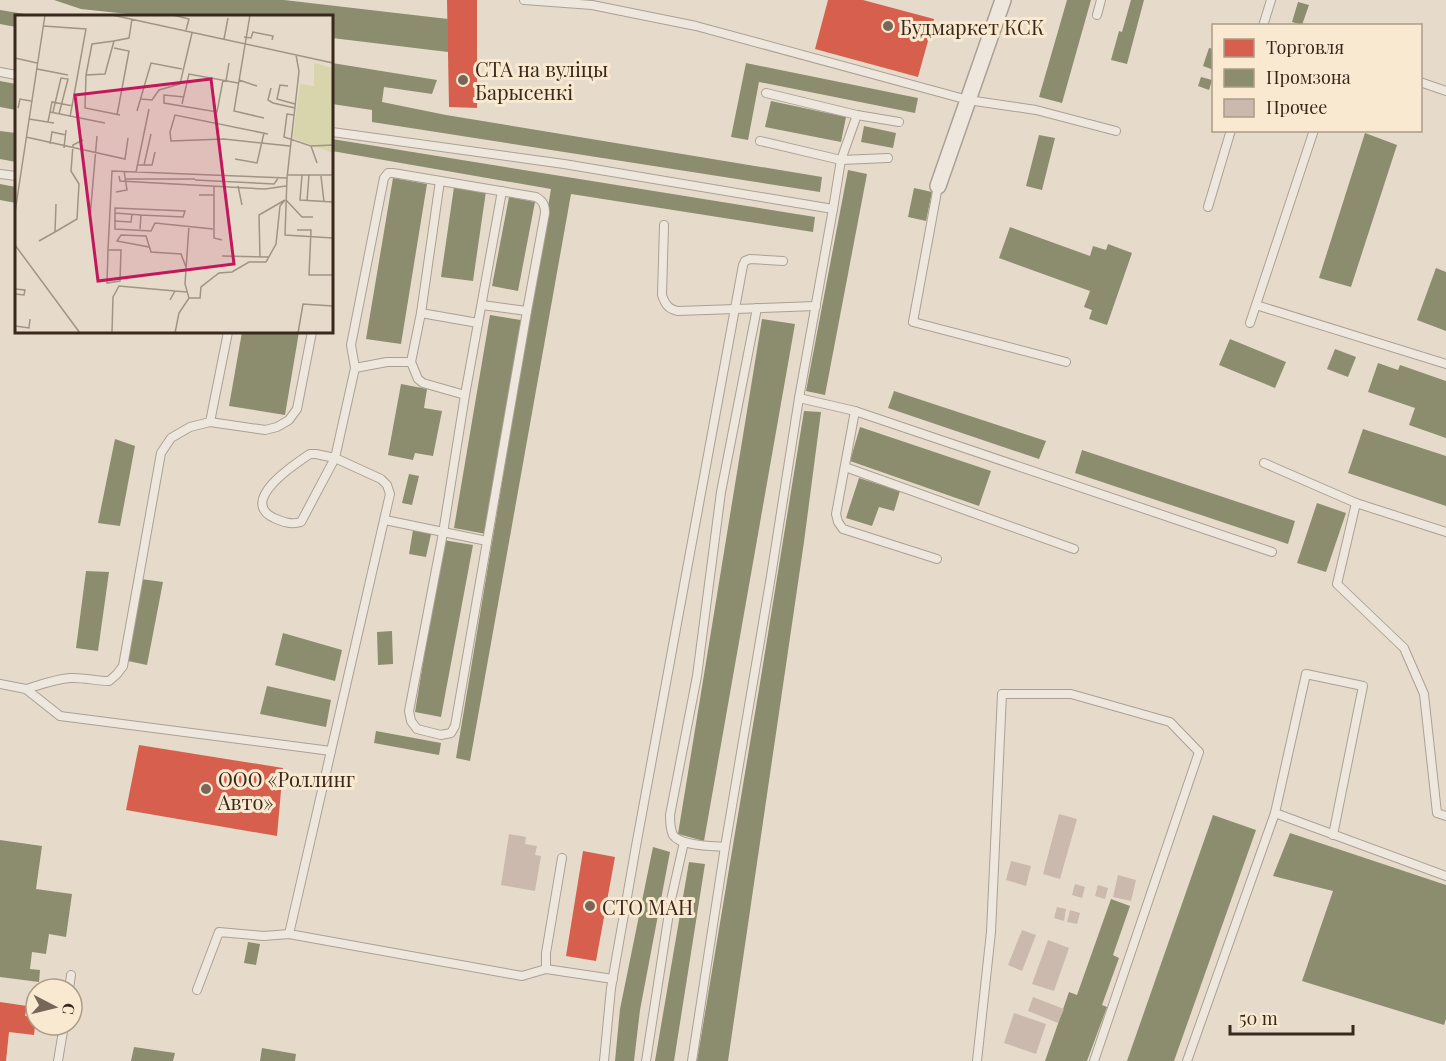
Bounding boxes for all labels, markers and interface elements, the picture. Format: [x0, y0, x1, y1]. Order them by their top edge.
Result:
place label: Будмаркет КСК [900, 13, 1045, 40]
inset map [15, 15, 333, 333]
marker: Будмаркет КСК [881, 19, 895, 33]
legend [1212, 24, 1422, 132]
text: Торговля [1266, 35, 1344, 59]
place label: СТА на вуліцы Барысенкі [475, 55, 608, 105]
text: Промзона [1266, 65, 1351, 89]
marker: СТА на вуліцы Барысенкі [456, 73, 470, 87]
text: Прочее [1266, 95, 1327, 119]
place label: ООО «Роллинг Авто» [217, 765, 355, 815]
marker: ООО «Роллинг Авто» [199, 782, 213, 796]
place label: СТО МАН [602, 893, 693, 920]
marker: СТО МАН [583, 899, 597, 913]
north arrow [24, 977, 84, 1037]
scale bar [1230, 998, 1353, 1036]
text: С [58, 1002, 80, 1016]
text: 50 m [1239, 1006, 1278, 1030]

